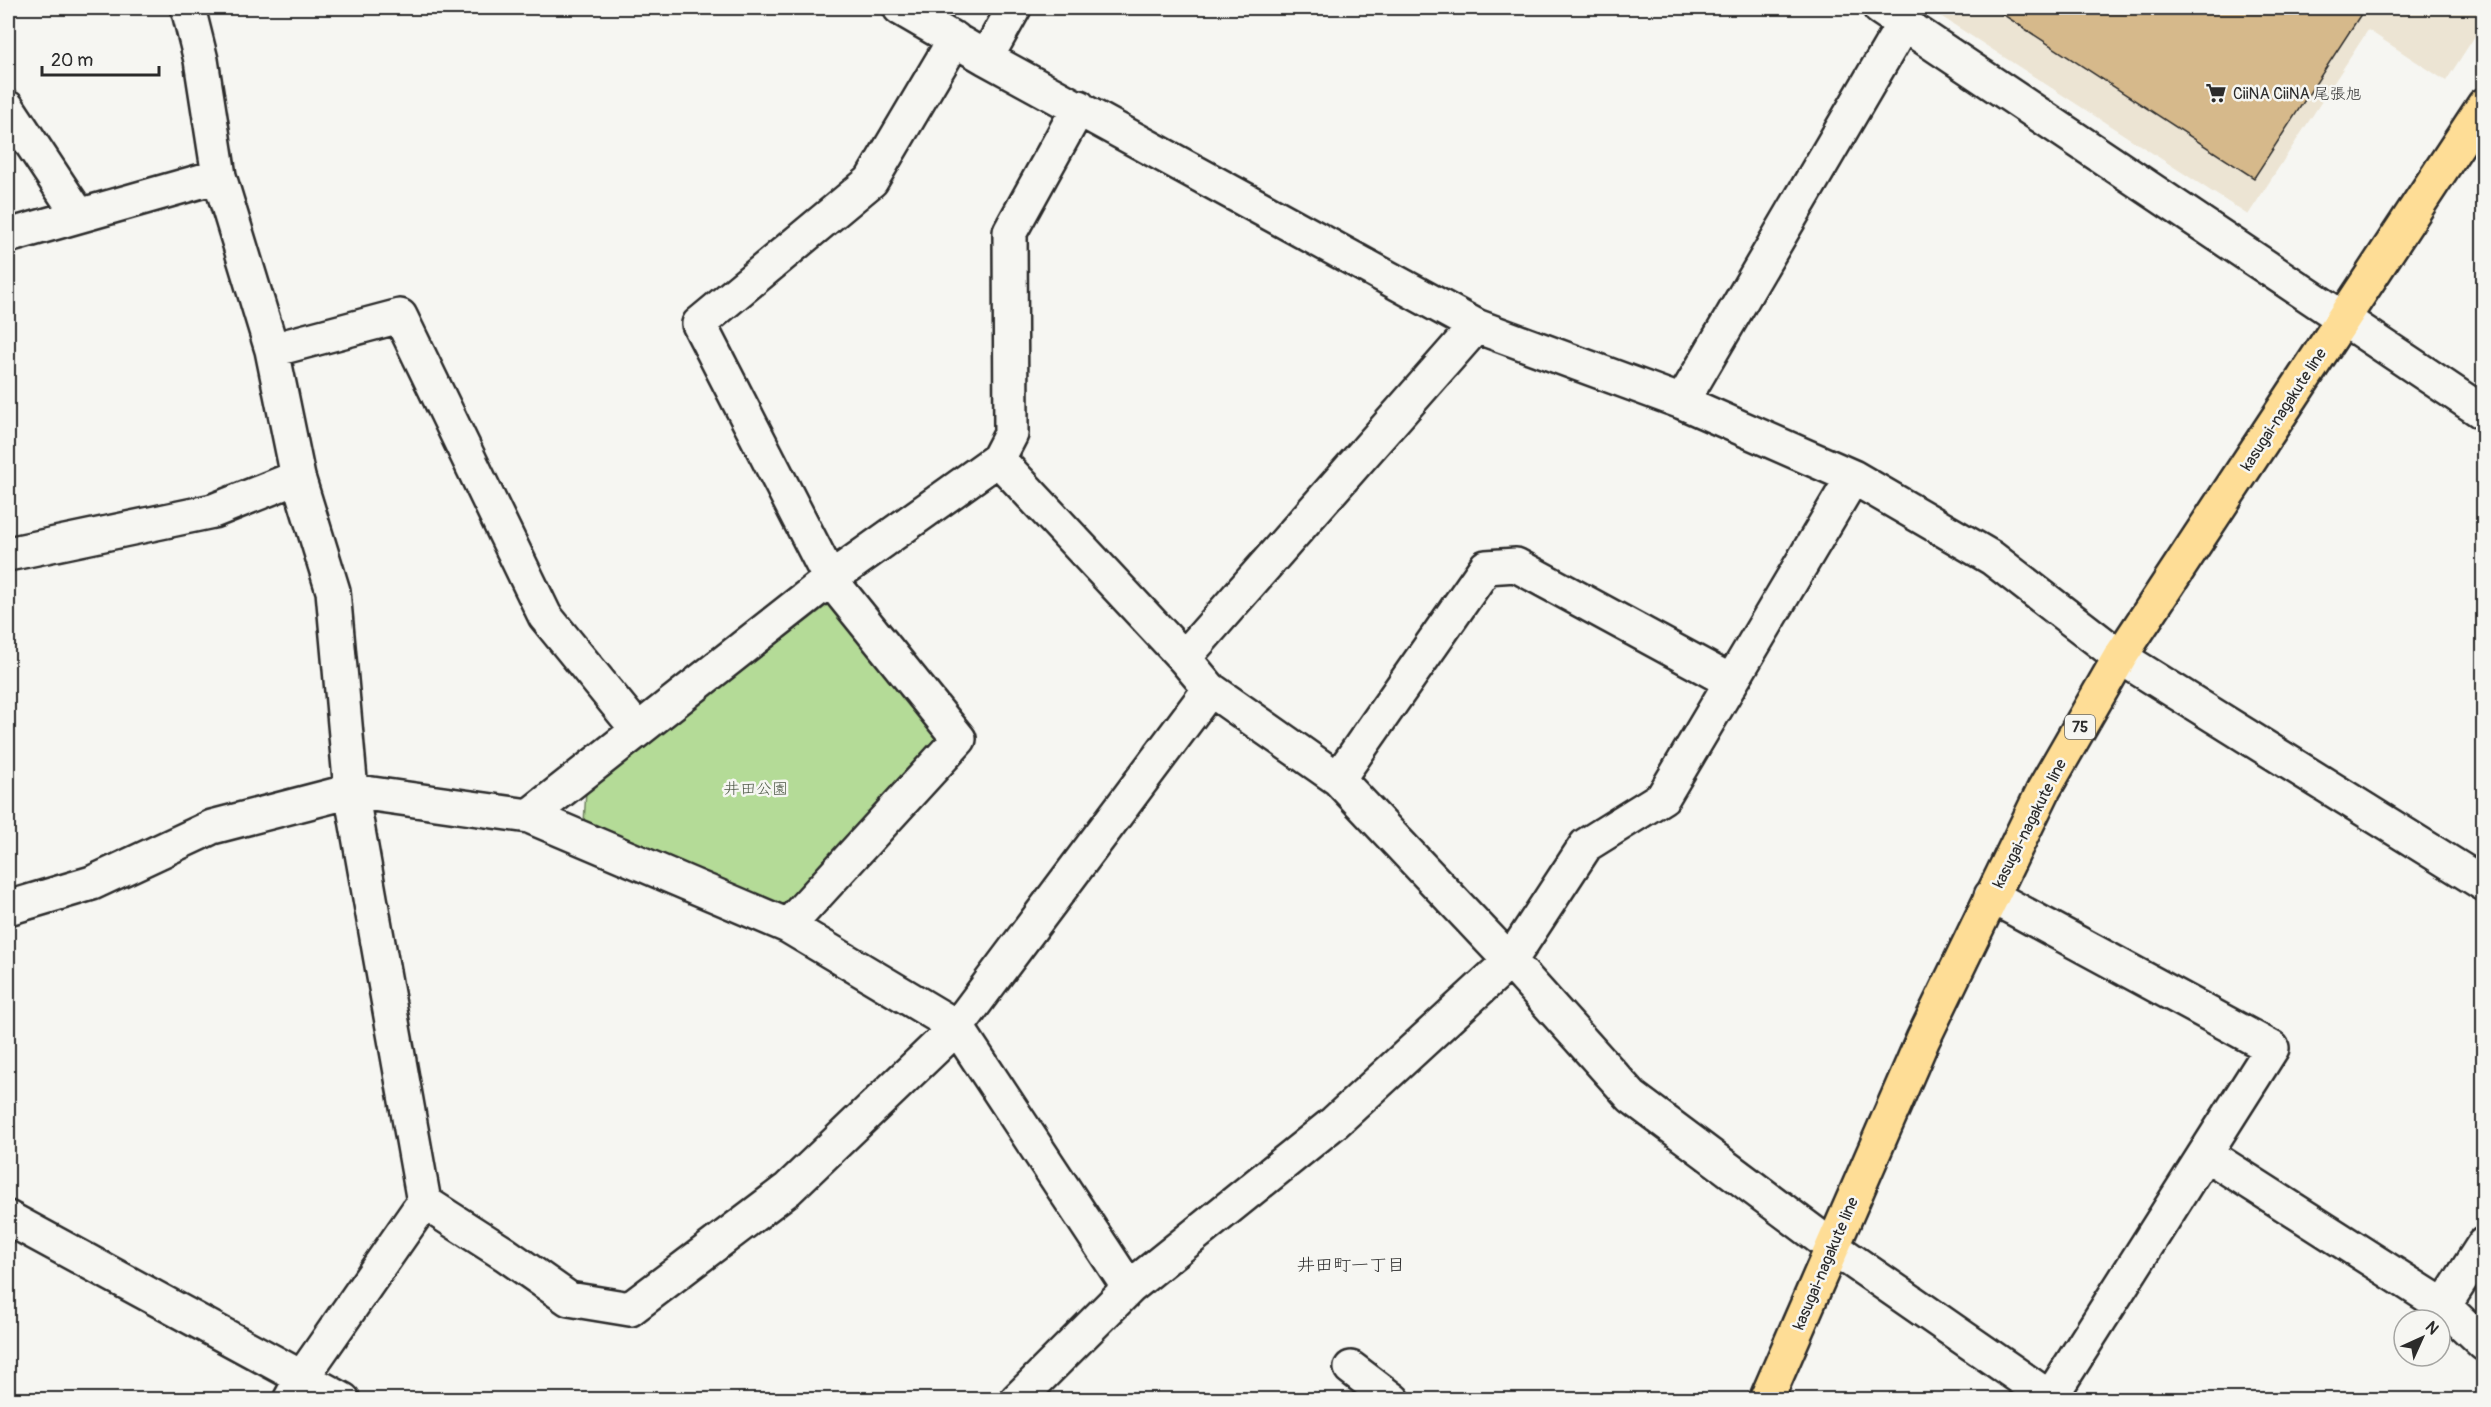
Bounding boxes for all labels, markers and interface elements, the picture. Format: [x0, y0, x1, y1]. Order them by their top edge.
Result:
scale bar [42, 39, 159, 77]
text: 20 m [51, 49, 93, 72]
supermarket icon: CiiNA CiiNA 尾張旭 [2204, 81, 2228, 105]
place label: CiiNA CiiNA 尾張旭 [2233, 84, 2361, 104]
street label: kasugai-nagakute line [2237, 344, 2331, 475]
road number: 75 [2065, 715, 2095, 739]
street label: kasugai-nagakute line [1989, 756, 2071, 891]
park label: 井田公園 [724, 779, 788, 799]
street label: kasugai-nagakute line [1789, 1194, 1863, 1333]
district label: 井田町一丁目 [1297, 1254, 1405, 1277]
north arrow [2392, 1308, 2452, 1368]
text: N [2421, 1317, 2443, 1339]

